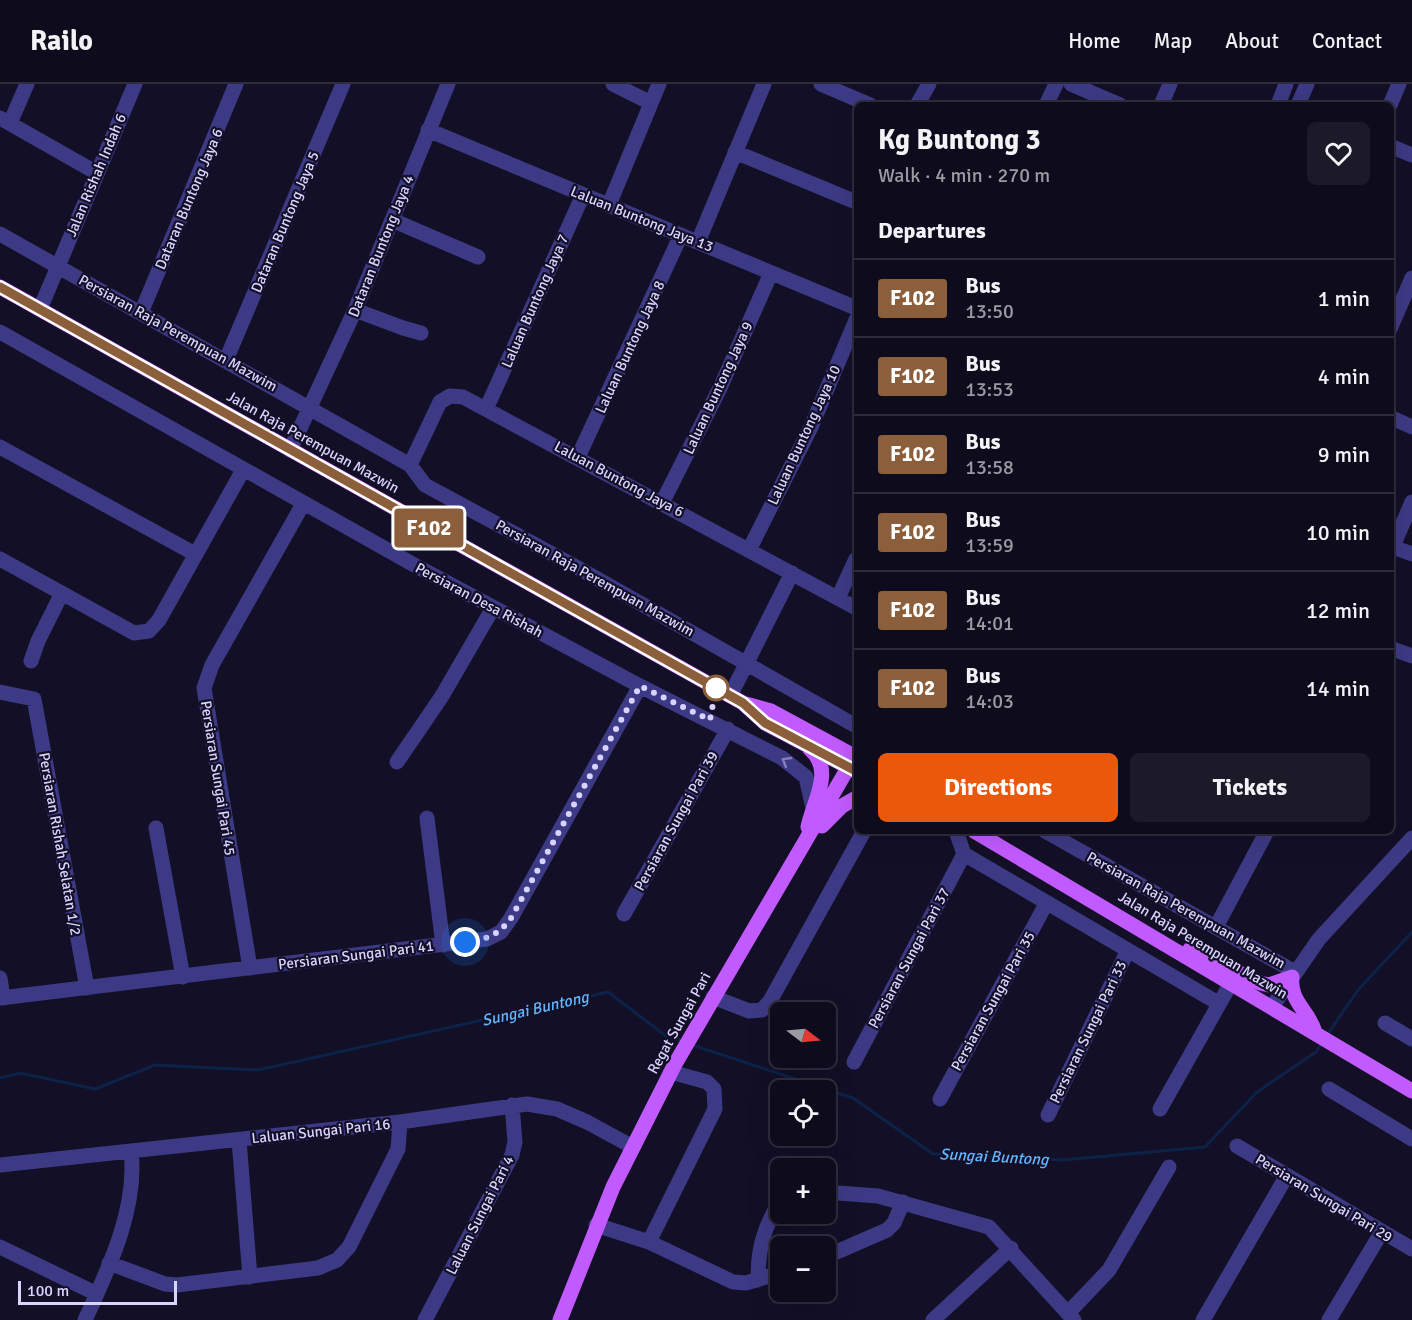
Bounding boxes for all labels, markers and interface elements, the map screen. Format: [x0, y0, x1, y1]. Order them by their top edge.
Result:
text: Railo [30, 24, 93, 58]
text: Home [1068, 28, 1121, 54]
text: Map [1154, 28, 1192, 54]
text: About [1225, 28, 1279, 54]
text: Contact [1312, 28, 1382, 54]
street label: Jalan Rishah Indah 6 [62, 111, 130, 239]
button: heart [1307, 122, 1370, 185]
text: Kg Buntong 3 [878, 123, 1041, 157]
street label: Dataran Buntong Jaya 6 [151, 126, 227, 272]
street label: Dataran Buntong Jaya 5 [247, 149, 323, 295]
text: Walk · 4 min · 270 m [878, 163, 1050, 188]
street label: Dataran Buntong Jaya 4 [344, 172, 418, 320]
street label: Laluan Buntong Jaya 13 [568, 182, 716, 256]
text: Departures [878, 217, 986, 244]
street label: Laluan Buntong Jaya 7 [497, 231, 573, 371]
street label: Persiaran Raja Perempuan Mazwim [75, 271, 281, 395]
text: Bus [965, 272, 1001, 299]
street label: Laluan Buntong Jaya 8 [591, 278, 669, 416]
text: F102 [890, 285, 935, 311]
text: 1 min [1318, 285, 1370, 312]
text: 13:50 [965, 299, 1014, 324]
street label: Laluan Buntong Jaya 9 [679, 319, 757, 457]
text: Bus [965, 350, 1001, 377]
street label: Laluan Buntong Jaya 10 [764, 362, 844, 508]
text: F102 [890, 363, 935, 389]
text: 4 min [1318, 363, 1370, 390]
text: 13:53 [965, 377, 1014, 402]
street label: Jalan Raja Perempuan Mazwin [224, 387, 402, 497]
text: Bus [965, 428, 1001, 455]
street label: Laluan Buntong Jaya 6 [551, 437, 687, 521]
text: F102 [890, 441, 935, 467]
text: 9 min [1318, 441, 1370, 468]
text: 13:58 [965, 455, 1014, 480]
text: Bus [965, 506, 1001, 533]
line badge: F102 [387, 508, 471, 548]
text: F102 [406, 515, 452, 541]
street label: Persiaran Raja Perempuan Mazwim [492, 516, 698, 640]
text: F102 [890, 519, 935, 545]
text: 10 min [1306, 519, 1370, 546]
text: 13:59 [965, 533, 1014, 558]
street label: Persiaran Desa Rishah [412, 559, 546, 641]
text: Bus [965, 584, 1001, 611]
text: F102 [890, 597, 935, 623]
text: 12 min [1306, 597, 1370, 624]
text: 14:01 [965, 611, 1014, 636]
text: Bus [965, 662, 1001, 689]
unlabelled marker [703, 675, 729, 701]
text: F102 [890, 675, 935, 701]
text: 14 min [1306, 675, 1370, 702]
text: 14:03 [965, 689, 1014, 714]
street label: Persiaran Sungai Pari 45 [197, 699, 239, 857]
street label: Persiaran Sungai Pari 39 [630, 748, 722, 894]
street label: Persiaran Rishah Selatan 1/2 [35, 751, 85, 937]
button: Directions [878, 753, 1118, 822]
button: Tickets [1130, 753, 1370, 822]
one-way arrow [782, 756, 792, 768]
street label: Persiaran Raja Perempuan Mazwim [1083, 848, 1289, 972]
street label: Persiaran Sungai Pari 37 [864, 885, 954, 1031]
street label: Jalan Raja Perempuan Mazwin [1115, 887, 1291, 1003]
your location [450, 927, 480, 957]
street label: Persiaran Sungai Pari 35 [947, 928, 1039, 1074]
street label: Persiaran Sungai Pari 41 [277, 937, 435, 973]
street label: Persiaran Sungai Pari 33 [1046, 958, 1130, 1106]
street label: Regat Sungai Pari [644, 969, 714, 1077]
water label: Sungai Buntong [480, 987, 592, 1031]
north arrow [770, 1002, 836, 1068]
map controls [770, 1002, 836, 1302]
button: locate [770, 1080, 836, 1146]
street label: Laluan Sungai Pari 16 [251, 1115, 391, 1147]
water label: Sungai Buntong [939, 1144, 1050, 1170]
street label: Persiaran Sungai Pari 29 [1252, 1150, 1396, 1246]
street label: Laluan Sungai Pari 4 [442, 1152, 518, 1278]
button: + [770, 1158, 836, 1224]
button: − [770, 1236, 836, 1302]
scale bar [18, 1278, 177, 1306]
text: 100 m [27, 1281, 69, 1301]

